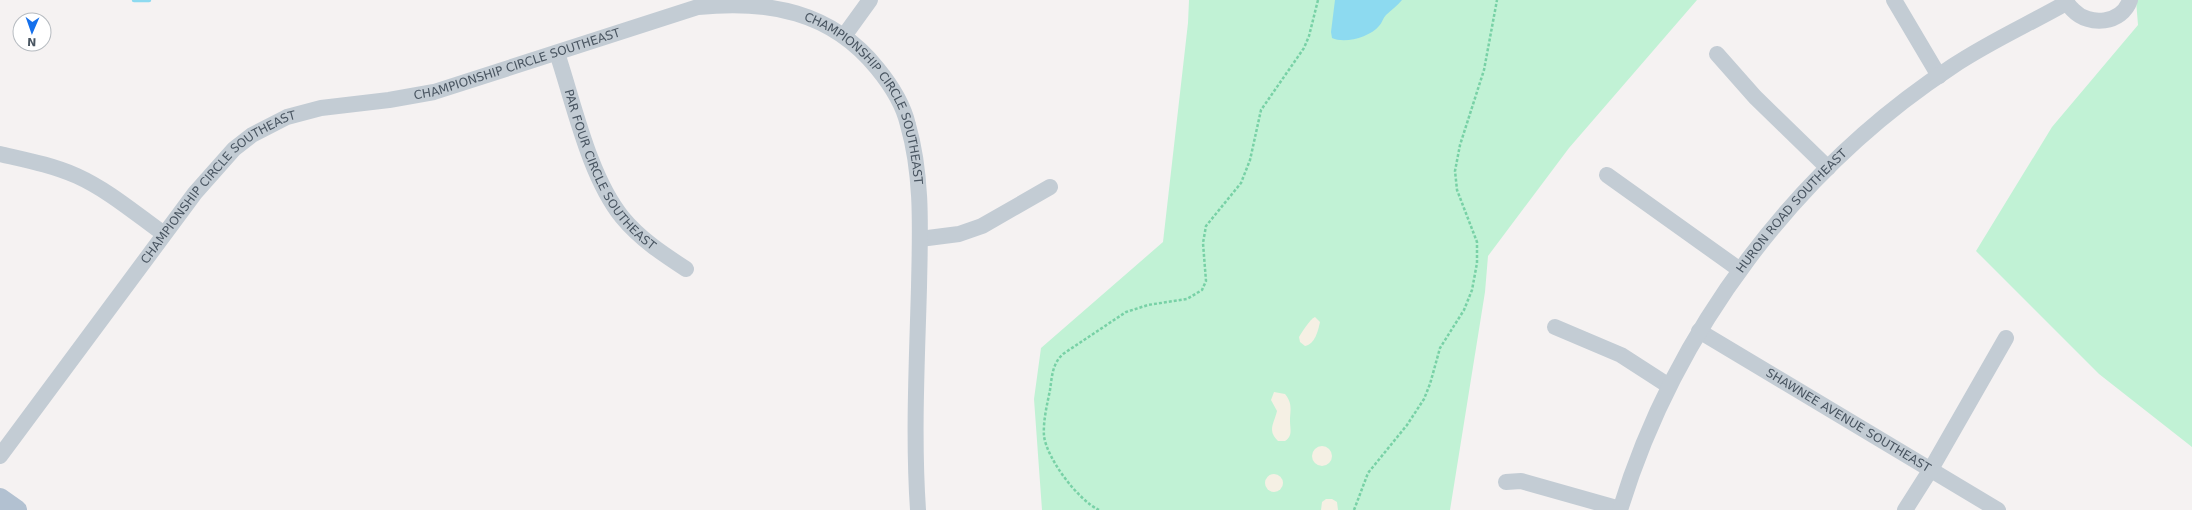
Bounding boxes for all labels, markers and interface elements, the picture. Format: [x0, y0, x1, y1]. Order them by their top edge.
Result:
street label: CHAMPIONSHIP CIRCLE SOUTHEAST [802, 10, 925, 186]
north arrow [12, 12, 52, 52]
street label: CHAMPIONSHIP CIRCLE SOUTHEAST [413, 25, 623, 102]
text: N [27, 35, 37, 48]
street label: PAR FOUR CIRCLE SOUTHEAST [562, 88, 659, 253]
street label: CHAMPIONSHIP CIRCLE SOUTHEAST [138, 108, 298, 266]
street label: HURON ROAD SOUTHEAST [1734, 146, 1850, 276]
street label: SHAWNEE AVENUE SOUTHEAST [1763, 366, 1934, 475]

